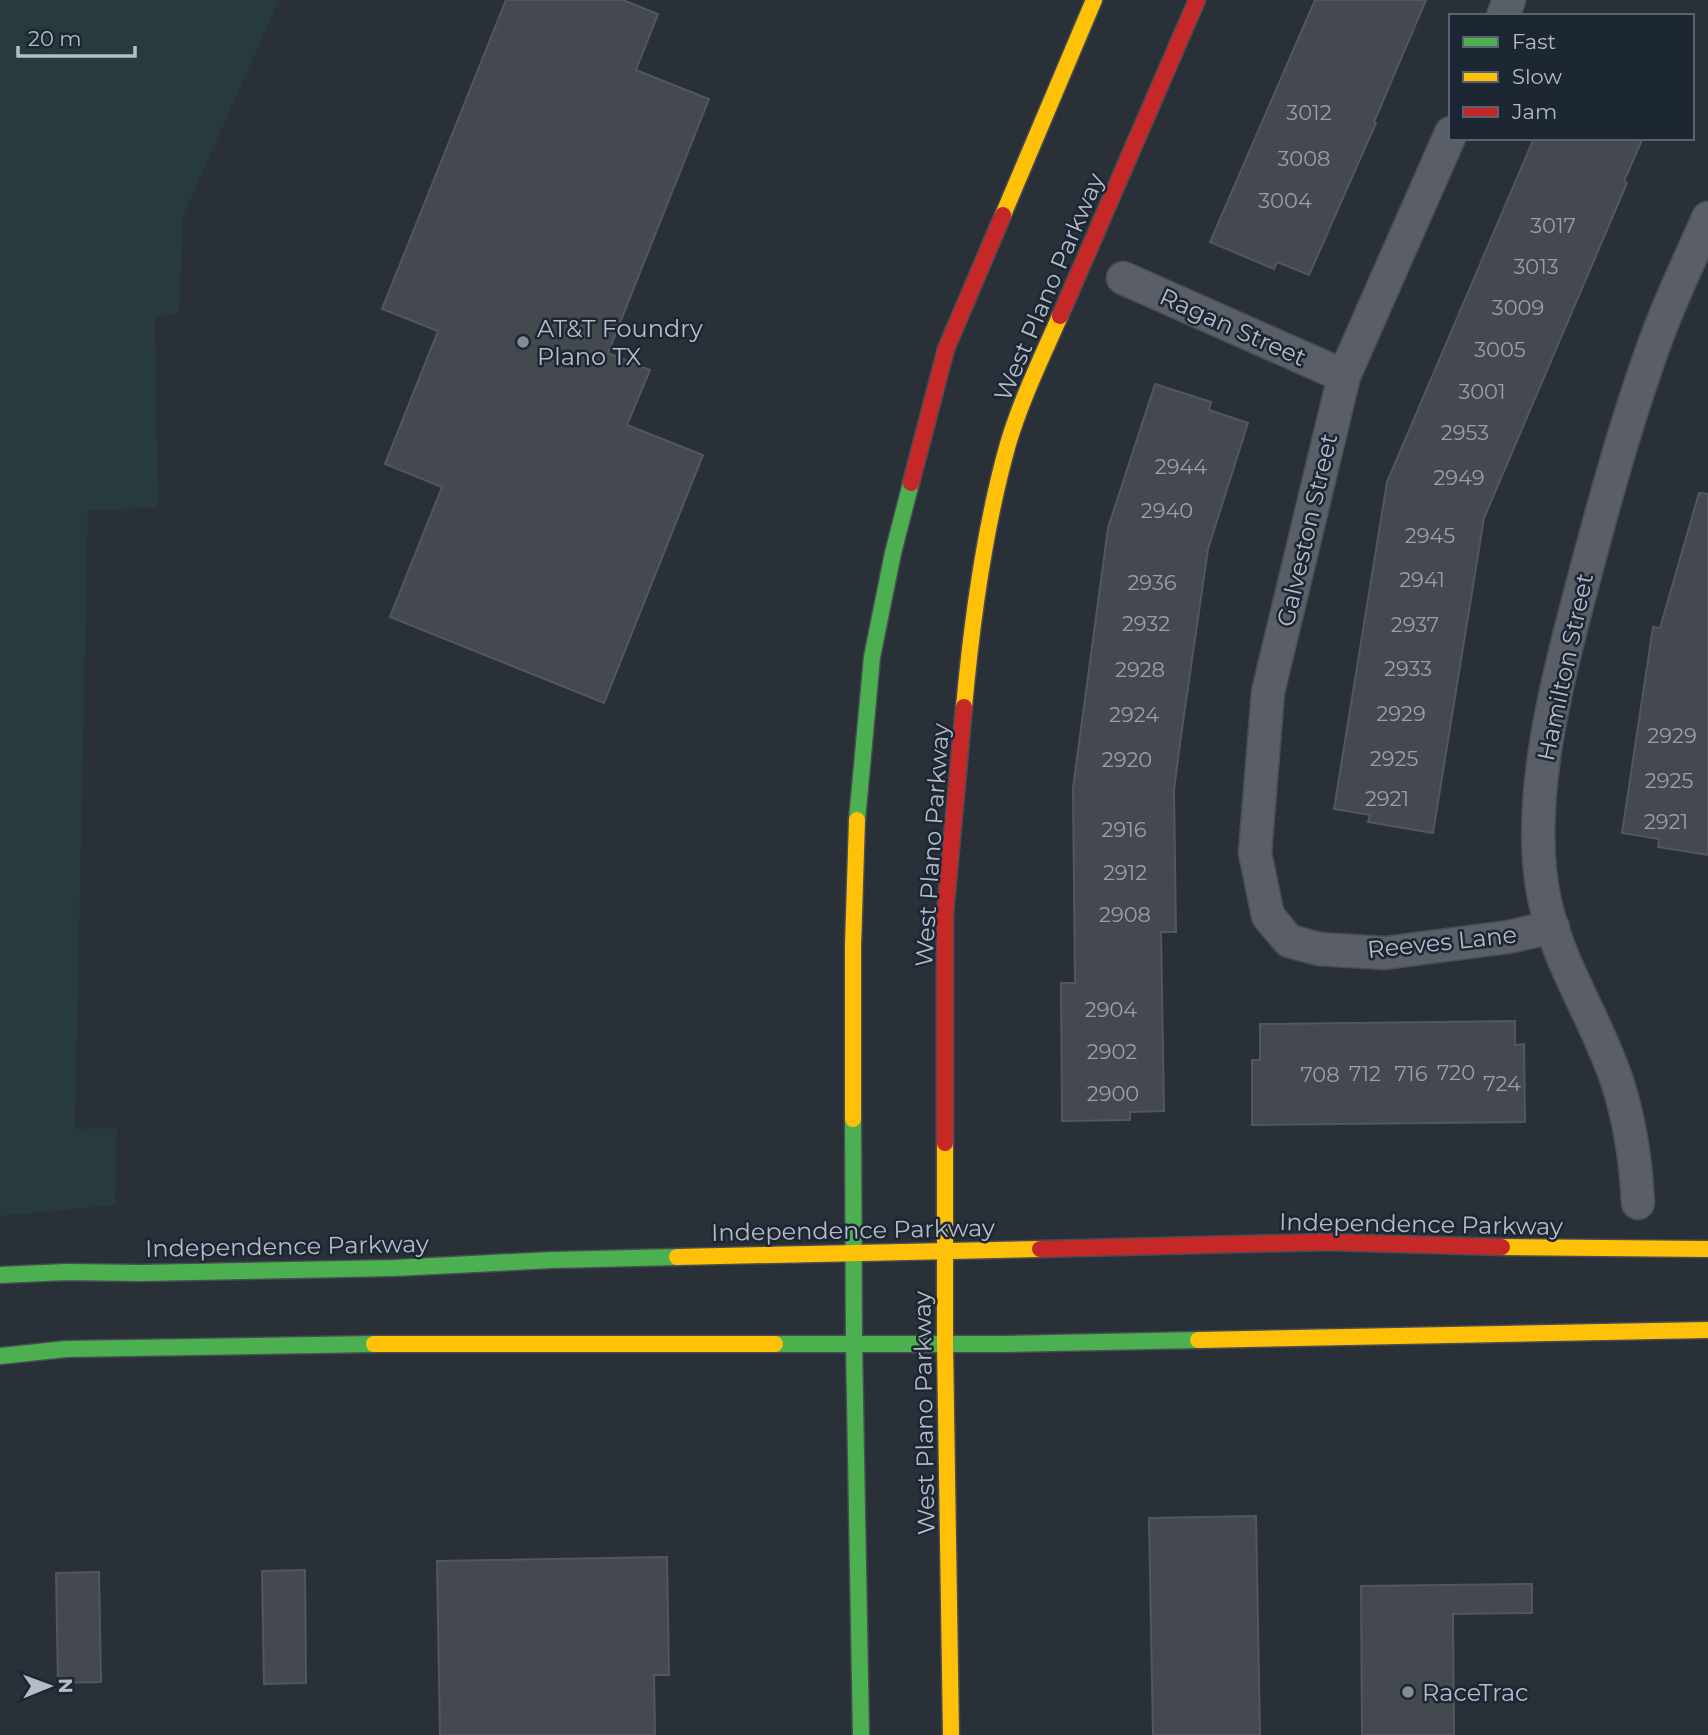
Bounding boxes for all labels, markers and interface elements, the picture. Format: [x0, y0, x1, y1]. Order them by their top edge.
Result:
scale bar [18, 14, 135, 58]
legend [1449, 14, 1694, 140]
text: 20 m [28, 26, 82, 51]
text: Fast [1512, 29, 1556, 54]
text: Slow [1512, 64, 1562, 89]
text: Jam [1511, 99, 1557, 124]
house number: 3012 [1286, 100, 1332, 125]
house number: 3008 [1277, 146, 1331, 171]
street label: West Plano Parkway [988, 169, 1110, 405]
house number: 3004 [1258, 188, 1312, 213]
house number: 3017 [1530, 213, 1576, 238]
house number: 3013 [1513, 254, 1559, 279]
street label: Ragan Street [1155, 282, 1311, 372]
house number: 3009 [1492, 295, 1544, 320]
place label: AT&T Foundry Plano TX [537, 314, 703, 371]
marker: AT&T Foundry Plano TX [515, 334, 531, 350]
house number: 3005 [1474, 337, 1526, 362]
house number: 3001 [1458, 379, 1506, 404]
house number: 2953 [1441, 420, 1489, 445]
street label: Galveston Street [1271, 430, 1343, 629]
house number: 2944 [1155, 454, 1207, 479]
house number: 2949 [1433, 465, 1485, 490]
house number: 2940 [1141, 498, 1193, 523]
house number: 2945 [1405, 523, 1455, 548]
house number: 2941 [1399, 567, 1445, 592]
house number: 2936 [1127, 570, 1177, 595]
street label: Hamilton Street [1531, 570, 1599, 764]
house number: 2932 [1122, 611, 1170, 636]
house number: 2937 [1391, 612, 1439, 637]
house number: 2933 [1384, 656, 1432, 681]
house number: 2928 [1115, 657, 1165, 682]
house number: 2929 [1376, 701, 1426, 726]
house number: 2924 [1109, 702, 1159, 727]
street label: West Plano Parkway [909, 722, 955, 968]
house number: 2929 [1647, 723, 1697, 748]
house number: 2925 [1370, 746, 1418, 771]
house number: 2920 [1102, 747, 1152, 772]
house number: 2925 [1645, 768, 1693, 793]
house number: 2921 [1365, 786, 1409, 811]
house number: 2921 [1644, 809, 1688, 834]
house number: 2916 [1101, 817, 1147, 842]
house number: 2912 [1103, 860, 1147, 885]
house number: 2908 [1099, 902, 1151, 927]
street label: Reeves Lane [1366, 920, 1518, 964]
house number: 2904 [1085, 997, 1137, 1022]
house number: 2902 [1087, 1039, 1137, 1064]
house number: 720 [1437, 1060, 1475, 1085]
house number: 712 [1349, 1061, 1381, 1086]
house number: 716 [1395, 1061, 1428, 1086]
house number: 708 [1300, 1062, 1340, 1087]
house number: 724 [1483, 1071, 1521, 1096]
house number: 2900 [1087, 1081, 1139, 1106]
street label: Independence Parkway [1279, 1207, 1563, 1241]
street label: Independence Parkway [711, 1213, 995, 1247]
street label: Independence Parkway [145, 1229, 429, 1263]
street label: West Plano Parkway [907, 1291, 941, 1535]
north arrow [14, 1651, 84, 1721]
text: N [54, 1678, 77, 1694]
place label: RaceTrac [1422, 1678, 1529, 1707]
marker: RaceTrac [1400, 1684, 1416, 1700]

